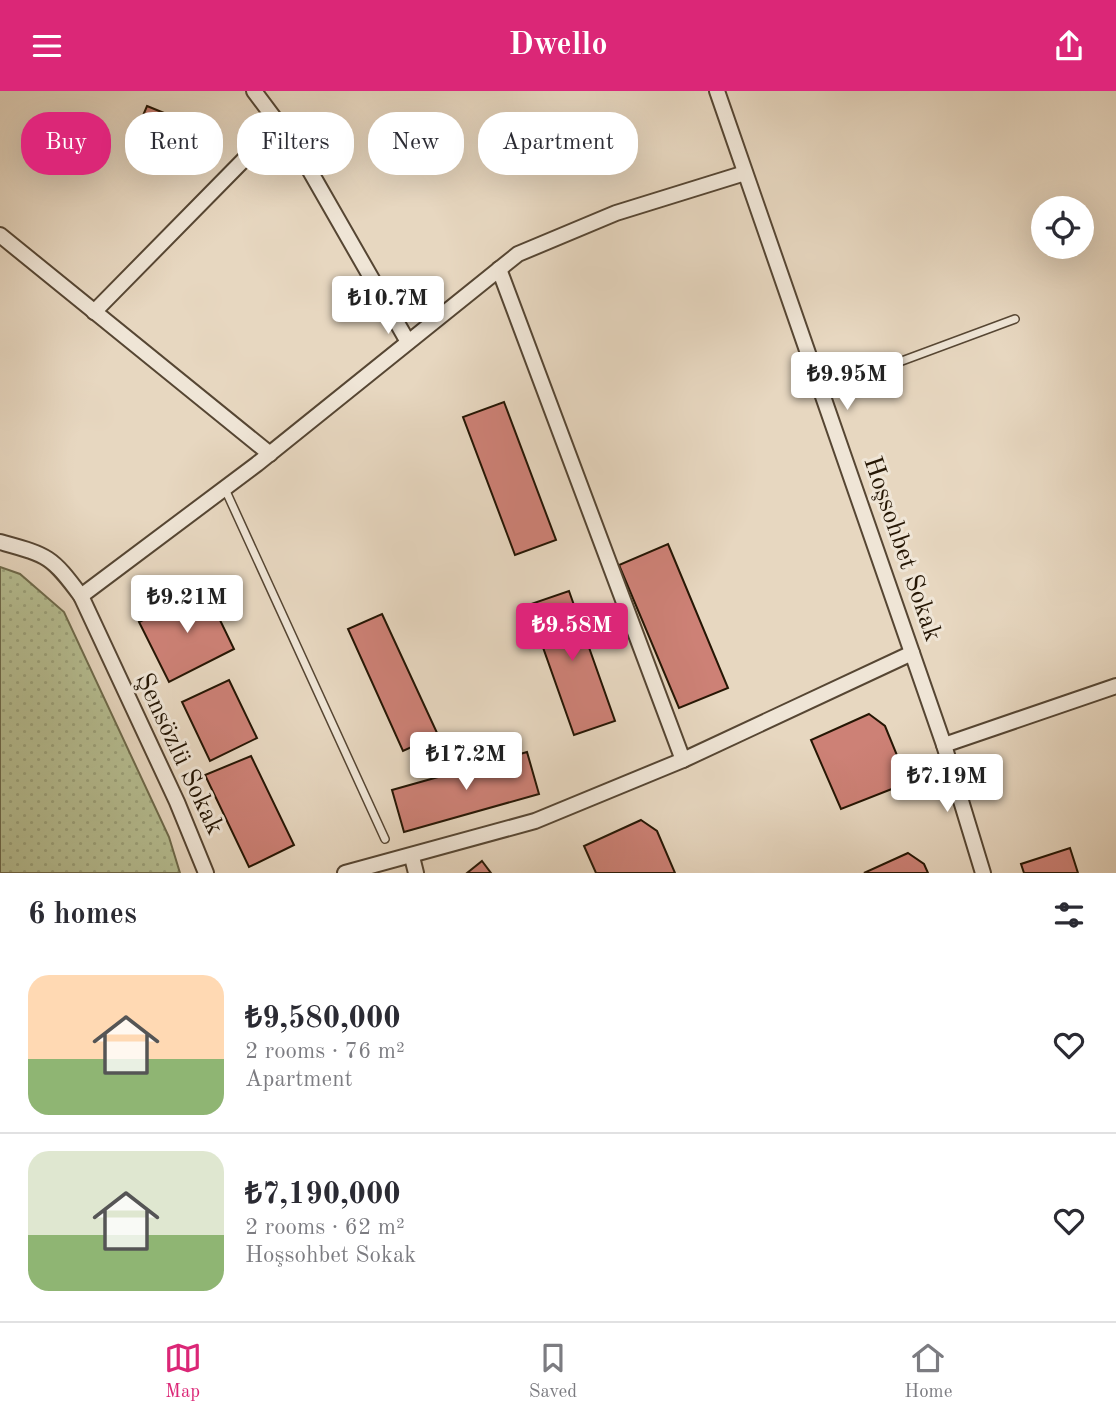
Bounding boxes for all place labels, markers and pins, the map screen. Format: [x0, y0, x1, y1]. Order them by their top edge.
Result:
pin: ₺10.7M [331, 277, 445, 336]
pin: ₺9.95M [790, 353, 904, 412]
pin: ₺9.21M [130, 575, 244, 635]
pin: ₺9.58M [515, 603, 629, 663]
pin: ₺17.2M [409, 733, 523, 792]
pin: ₺7.19M [890, 755, 1004, 814]

